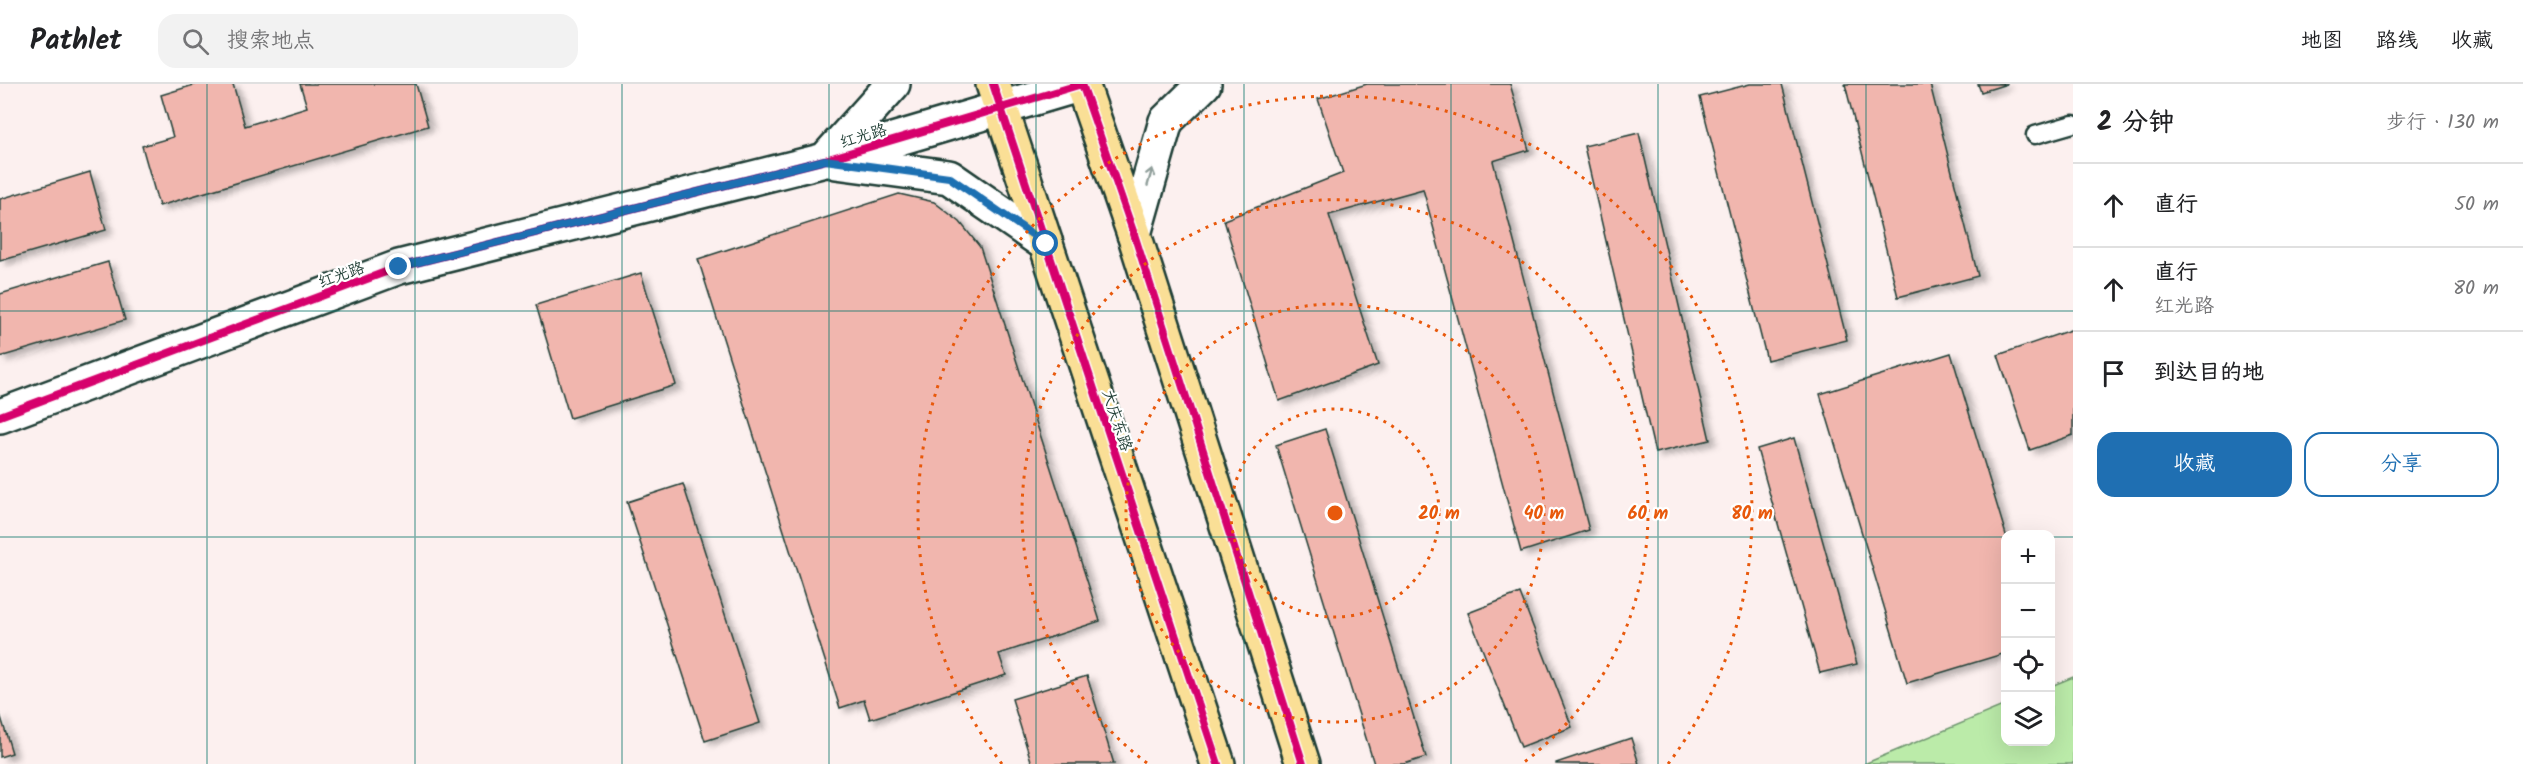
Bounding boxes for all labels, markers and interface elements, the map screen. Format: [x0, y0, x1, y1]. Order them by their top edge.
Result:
search box [158, 14, 578, 68]
text: Pathlet [30, 19, 122, 64]
text: 搜索地点 [227, 24, 315, 59]
icon: search [179, 25, 212, 58]
text: 地图 [2301, 25, 2343, 58]
text: 路线 [2376, 25, 2418, 58]
text: 收藏 [2451, 25, 2493, 58]
text: 2 分钟 [2097, 102, 2174, 144]
text: 步行 · 130 m [2387, 107, 2499, 139]
street label: 红光路 [837, 117, 890, 155]
one-way arrow [1145, 168, 1156, 187]
text: 直行 [2154, 188, 2198, 223]
icon: ahead [2097, 189, 2130, 222]
text: 50 m [2454, 189, 2499, 221]
route start [1032, 230, 1058, 256]
route end [385, 253, 411, 279]
street label: 红光路 [315, 255, 368, 295]
text: 直行 [2154, 256, 2198, 291]
icon: ahead [2097, 273, 2130, 306]
text: 80 m [2453, 273, 2499, 305]
text: 红光路 [2154, 291, 2214, 323]
text: 到达目的地 [2154, 356, 2264, 391]
icon: arrive [2097, 357, 2130, 390]
street label: 大庆东路 [1095, 386, 1138, 455]
button: 收藏 [2097, 432, 2292, 497]
button: 分享 [2304, 432, 2499, 497]
text: 20 m [1418, 500, 1460, 529]
text: 40 m [1524, 500, 1565, 529]
text: 60 m [1628, 500, 1669, 529]
text: 80 m [1731, 500, 1773, 529]
centre of rings [1325, 503, 1345, 523]
map controls [2001, 530, 2055, 746]
button: + [2001, 530, 2055, 584]
button: − [2001, 584, 2055, 638]
button: locate [2001, 638, 2055, 692]
button: layers [2001, 692, 2055, 746]

